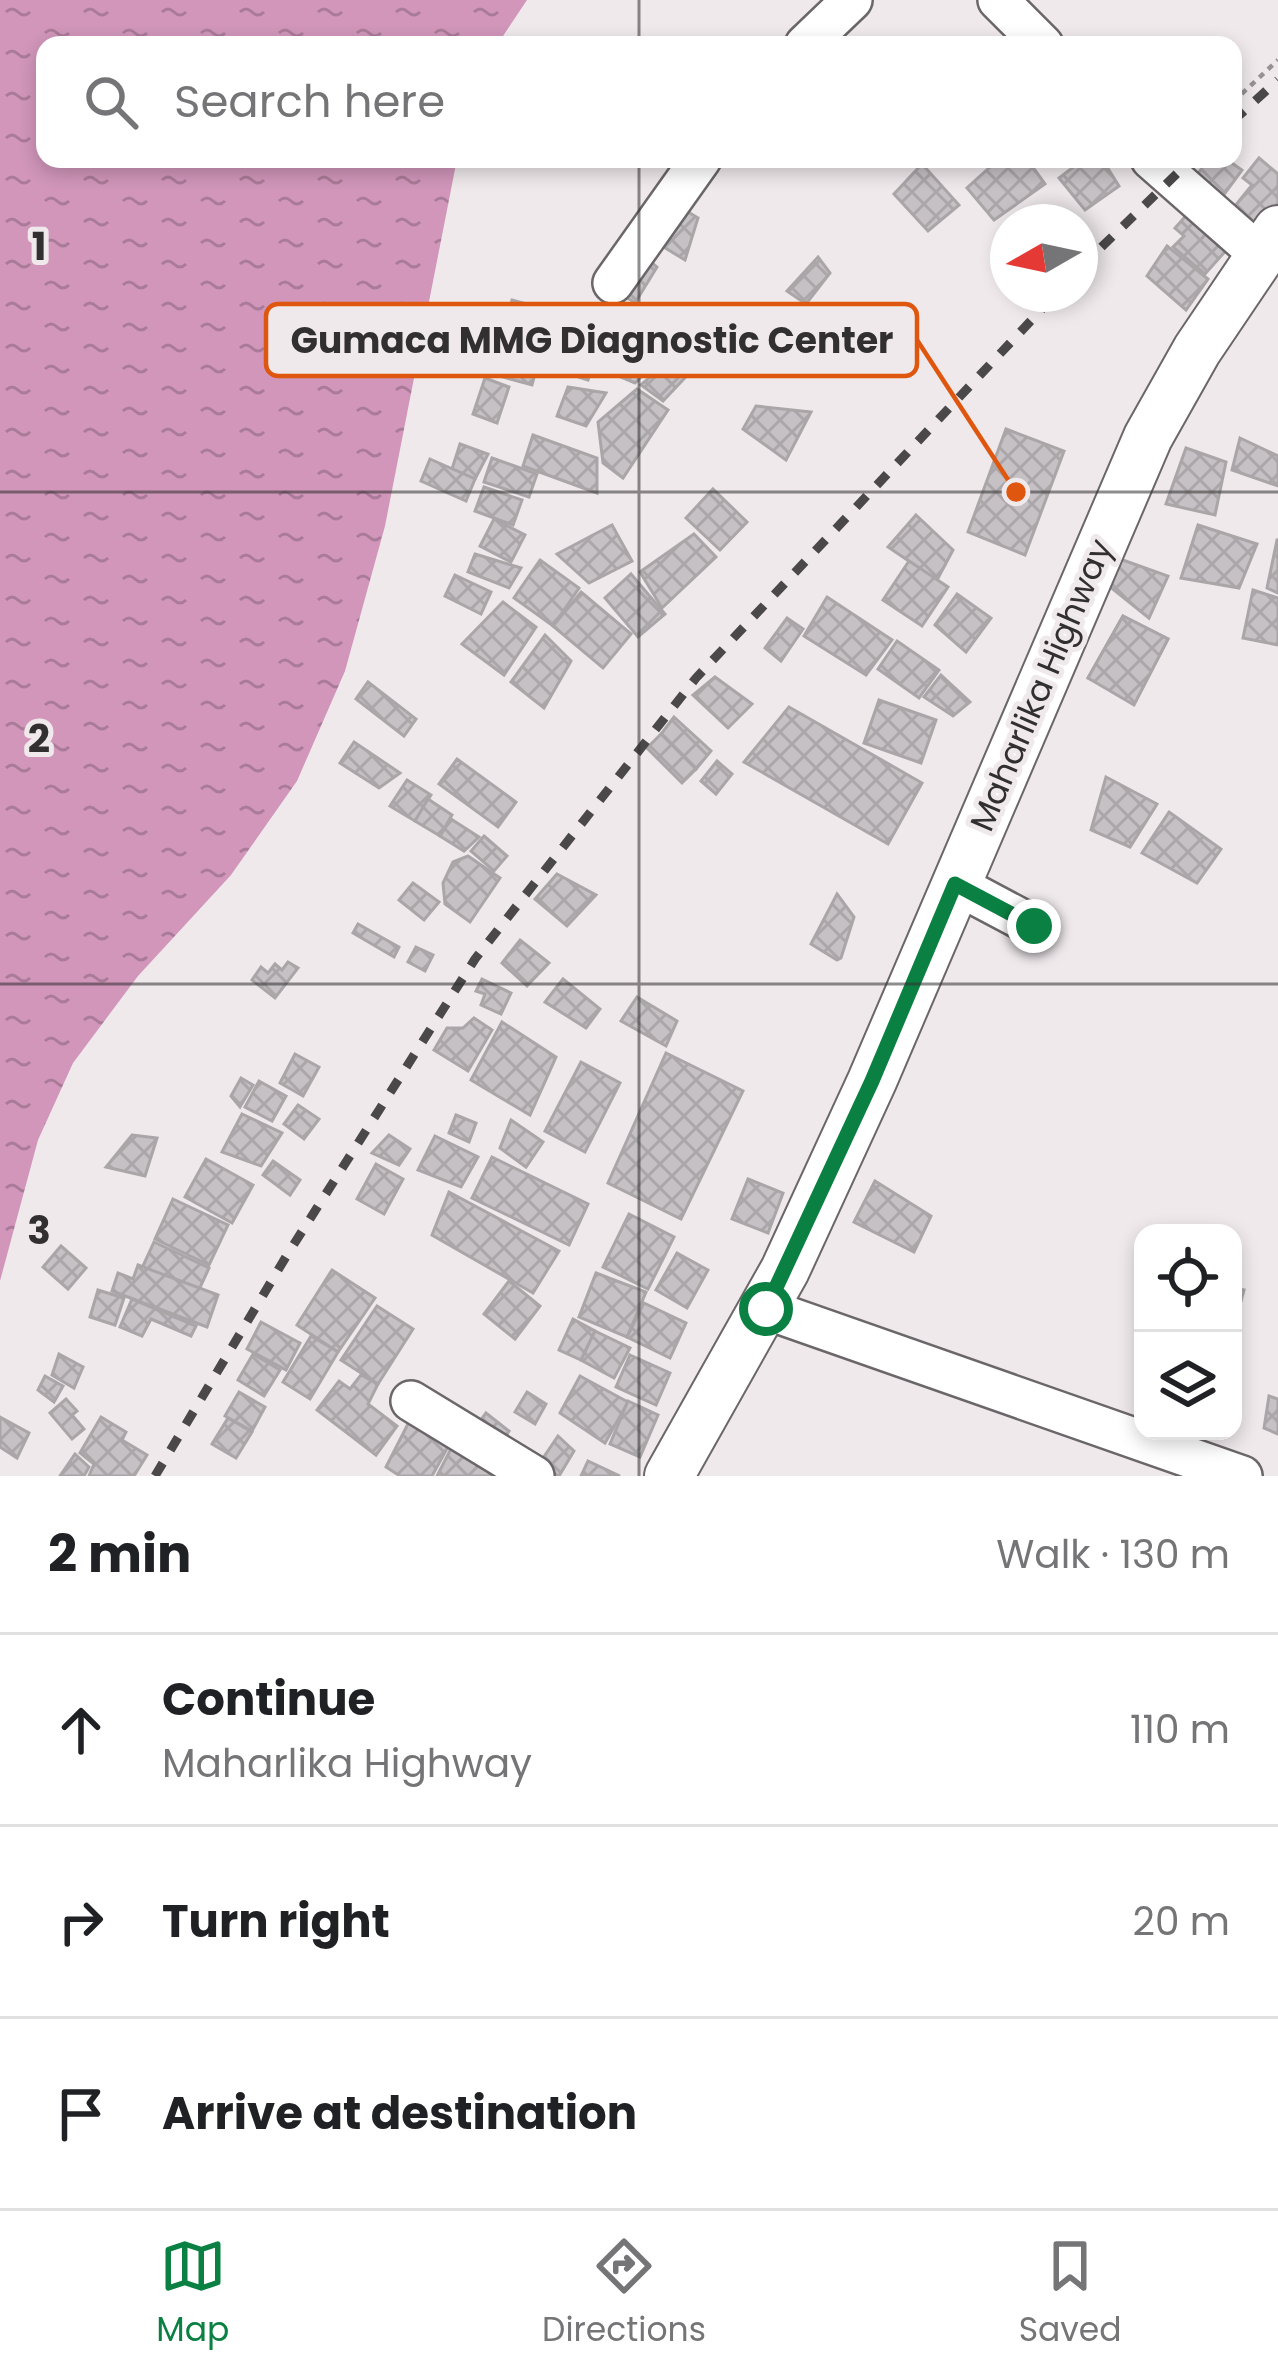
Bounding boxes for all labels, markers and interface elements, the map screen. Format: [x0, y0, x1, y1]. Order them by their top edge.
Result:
search box [36, 36, 1242, 168]
icon: search [78, 69, 144, 135]
text: Search here [174, 70, 445, 133]
north arrow [990, 204, 1098, 312]
text: 1 [32, 219, 46, 274]
callout: Gumaca MMG Diagnostic Center [266, 304, 917, 376]
text: Gumaca MMG Diagnostic Center [291, 315, 893, 366]
street label: Maharlika Highway [958, 531, 1124, 838]
text: 2 [28, 711, 50, 766]
route end [1007, 899, 1061, 953]
text: 3 [27, 1203, 51, 1258]
map controls [1134, 1224, 1242, 1440]
button: locate [1134, 1224, 1242, 1332]
route start [739, 1282, 793, 1336]
button: layers [1134, 1332, 1242, 1440]
text: 2 min [48, 1518, 191, 1590]
text: Walk · 130 m [996, 1527, 1230, 1582]
text: Continue [162, 1668, 375, 1731]
icon: ahead [48, 1697, 114, 1763]
text: 110 m [1130, 1702, 1230, 1757]
text: Maharlika Highway [162, 1736, 532, 1791]
icon: right [48, 1889, 114, 1955]
text: Turn right [162, 1890, 390, 1953]
text: 20 m [1132, 1894, 1230, 1949]
icon: arrive [48, 2081, 114, 2147]
text: Arrive at destination [162, 2082, 637, 2145]
tab: Map [156, 2233, 229, 2355]
tab: Directions [542, 2233, 706, 2355]
tab: Saved [1019, 2233, 1122, 2355]

